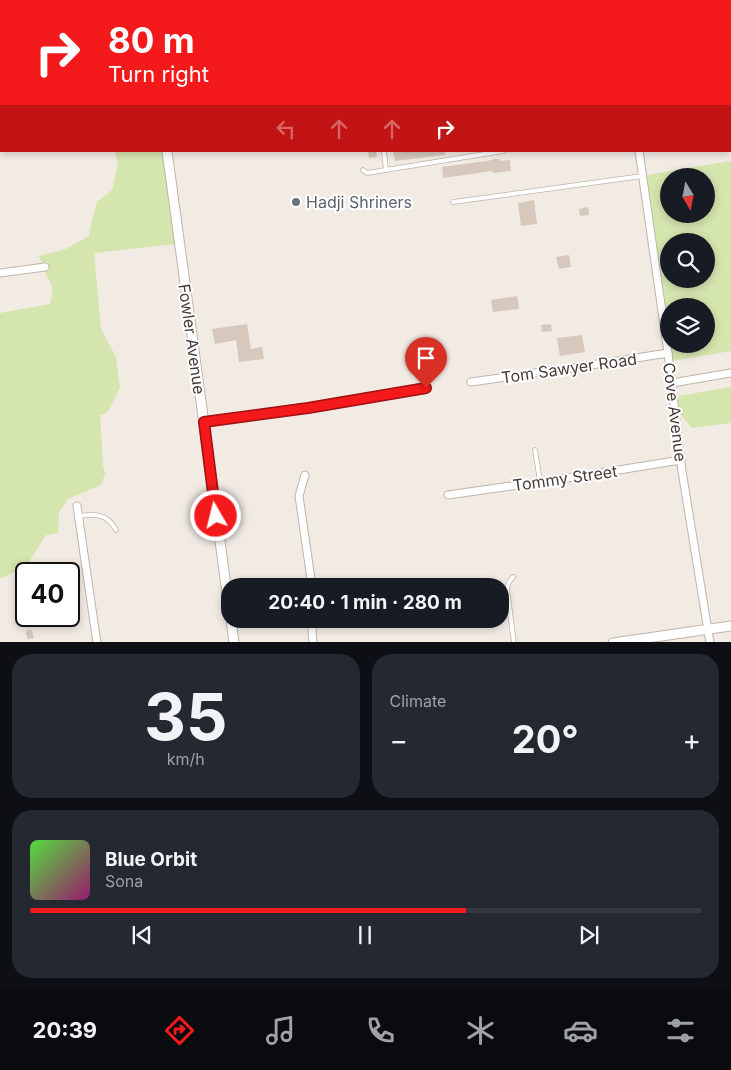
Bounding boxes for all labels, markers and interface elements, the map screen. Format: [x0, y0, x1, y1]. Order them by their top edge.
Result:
text: 80 m [108, 19, 195, 61]
icon: right [25, 20, 90, 85]
text: Turn right [108, 61, 209, 87]
icon: left [272, 115, 300, 143]
icon: ahead [325, 115, 353, 143]
icon: ahead [378, 115, 406, 143]
icon: right [431, 115, 459, 143]
north arrow [660, 168, 715, 222]
map controls [660, 168, 715, 353]
place label: Hadji Shriners [306, 192, 412, 212]
marker: Hadji Shriners [290, 196, 302, 208]
button: search [660, 233, 715, 288]
street label: Fowler Avenue [174, 283, 210, 395]
button: layers [660, 298, 715, 353]
pin [405, 337, 447, 388]
icon: arrive [412, 344, 440, 372]
street label: Tom Sawyer Road [500, 349, 638, 387]
street label: Cove Avenue [659, 361, 691, 463]
street label: Tommy Street [512, 461, 618, 495]
position arrow [189, 489, 241, 541]
speed limit sign: 40 [15, 562, 80, 627]
text: 20:40 · 1 min · 280 m [268, 591, 462, 614]
text: 35 [144, 677, 228, 756]
text: Climate [390, 691, 446, 711]
text: 20° [512, 716, 579, 762]
text: − [390, 723, 408, 757]
text: + [682, 723, 701, 757]
text: km/h [167, 749, 205, 769]
text: Blue Orbit [105, 848, 197, 871]
text: Sona [105, 871, 143, 891]
icon: previous [128, 921, 156, 949]
icon: pause [351, 921, 379, 949]
icon: next [575, 921, 603, 949]
icon: directions [162, 1013, 197, 1048]
icon: music [263, 1013, 298, 1048]
icon: phone [363, 1013, 398, 1048]
icon: climate [463, 1013, 498, 1048]
icon: car [563, 1013, 598, 1048]
icon: filters [663, 1013, 698, 1048]
text: 20:39 [33, 1017, 97, 1043]

